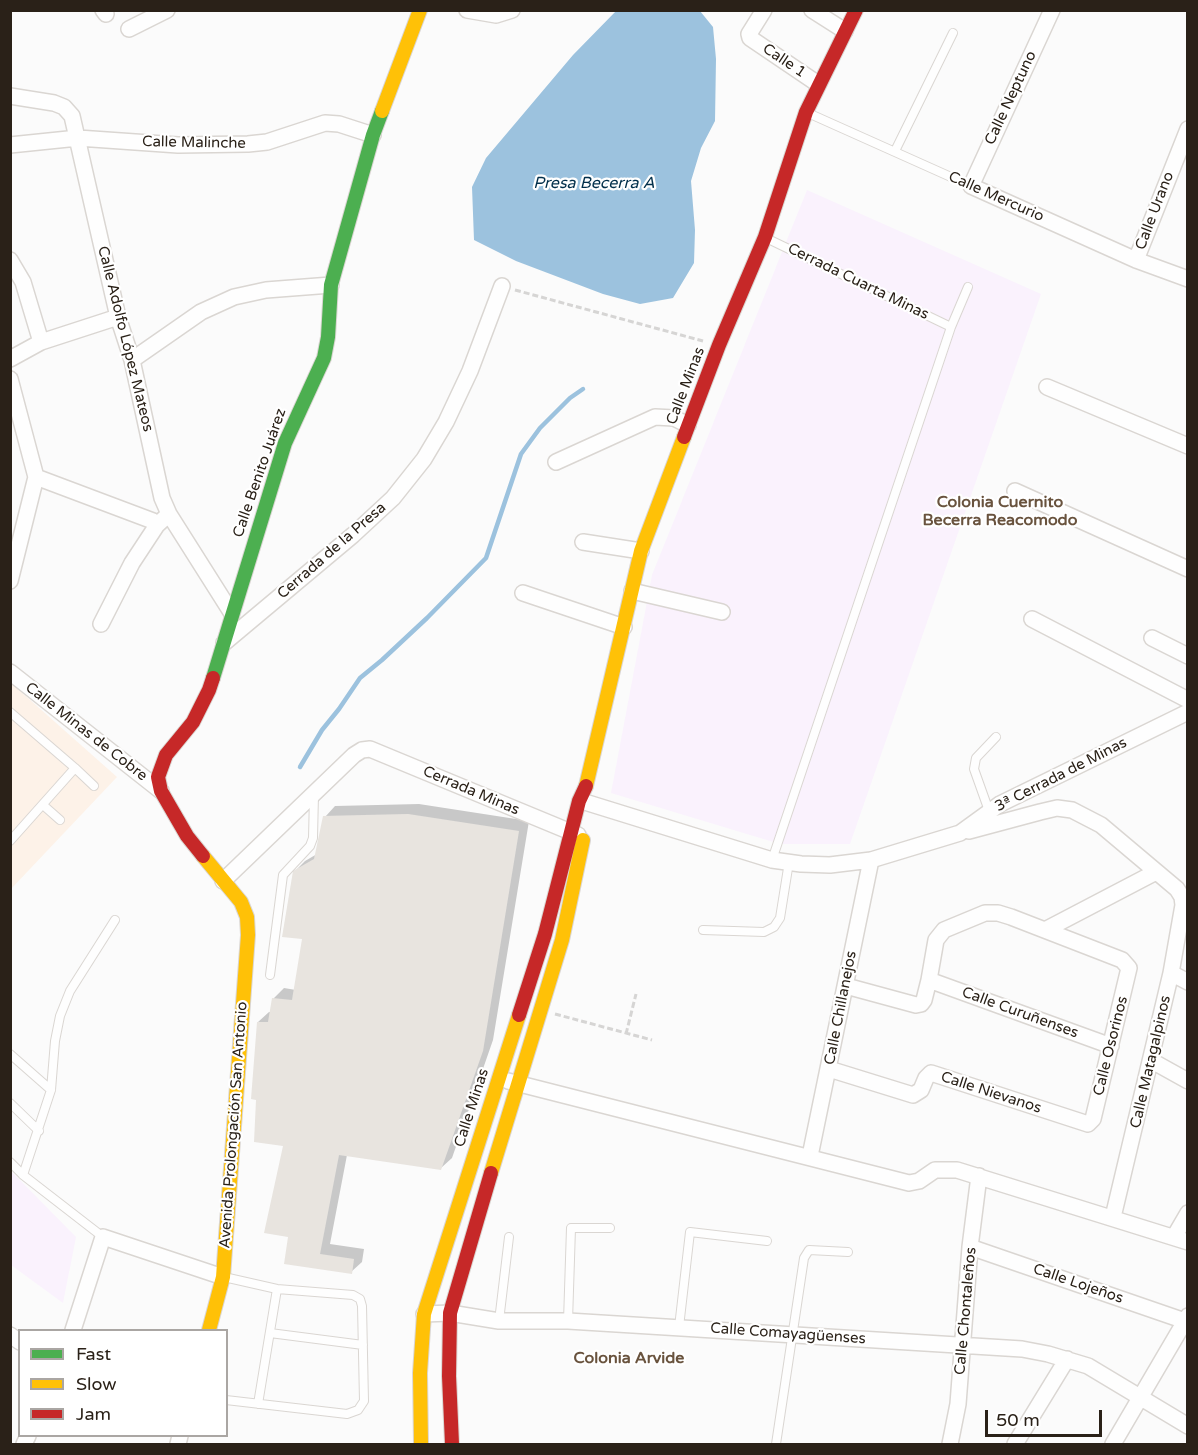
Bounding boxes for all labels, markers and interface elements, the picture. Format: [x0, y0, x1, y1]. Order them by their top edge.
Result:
street label: Calle 1 [759, 40, 809, 82]
street label: Calle Neptuno [981, 48, 1041, 148]
street label: Calle Malinche [142, 133, 246, 153]
street label: Calle Mercurio [945, 168, 1047, 226]
street label: Calle Urano [1132, 169, 1178, 253]
water label: Presa Becerra A [533, 174, 655, 194]
street label: Cerrada Cuarta Minas [784, 240, 932, 324]
street label: Calle Adolfo López Mateos [93, 244, 157, 434]
street label: Calle Minas [663, 345, 709, 427]
street label: Calle Benito Juárez [230, 406, 290, 540]
district label: Colonia Cuernito Becerra Reacomodo [923, 493, 1077, 531]
street label: Cerrada de la Presa [274, 499, 390, 603]
street label: Calle Minas de Cobre [21, 679, 151, 785]
street label: 3ª Cerrada de Minas [992, 734, 1130, 816]
street label: Cerrada Minas [420, 763, 522, 819]
street label: Calle Chillanejos [821, 950, 861, 1066]
street label: Calle Curuñenses [959, 984, 1081, 1042]
street label: Calle Osorinos [1090, 994, 1132, 1098]
street label: Calle Matagalpinos [1127, 994, 1175, 1130]
street label: Avenida Prolongación San Antonio [216, 1001, 252, 1249]
street label: Calle Minas [451, 1066, 493, 1150]
street label: Calle Nievanos [939, 1068, 1043, 1118]
street label: Calle Chontaleños [951, 1246, 981, 1376]
street label: Calle Lojeños [1031, 1260, 1125, 1308]
street label: Calle Comayagüenses [710, 1320, 866, 1348]
legend [18, 1329, 228, 1437]
text: Fast [76, 1343, 111, 1365]
district label: Colonia Arvide [574, 1349, 684, 1369]
text: Slow [76, 1373, 117, 1395]
scale bar [988, 1398, 1105, 1436]
text: Jam [76, 1403, 111, 1425]
text: 50 m [996, 1409, 1040, 1431]

